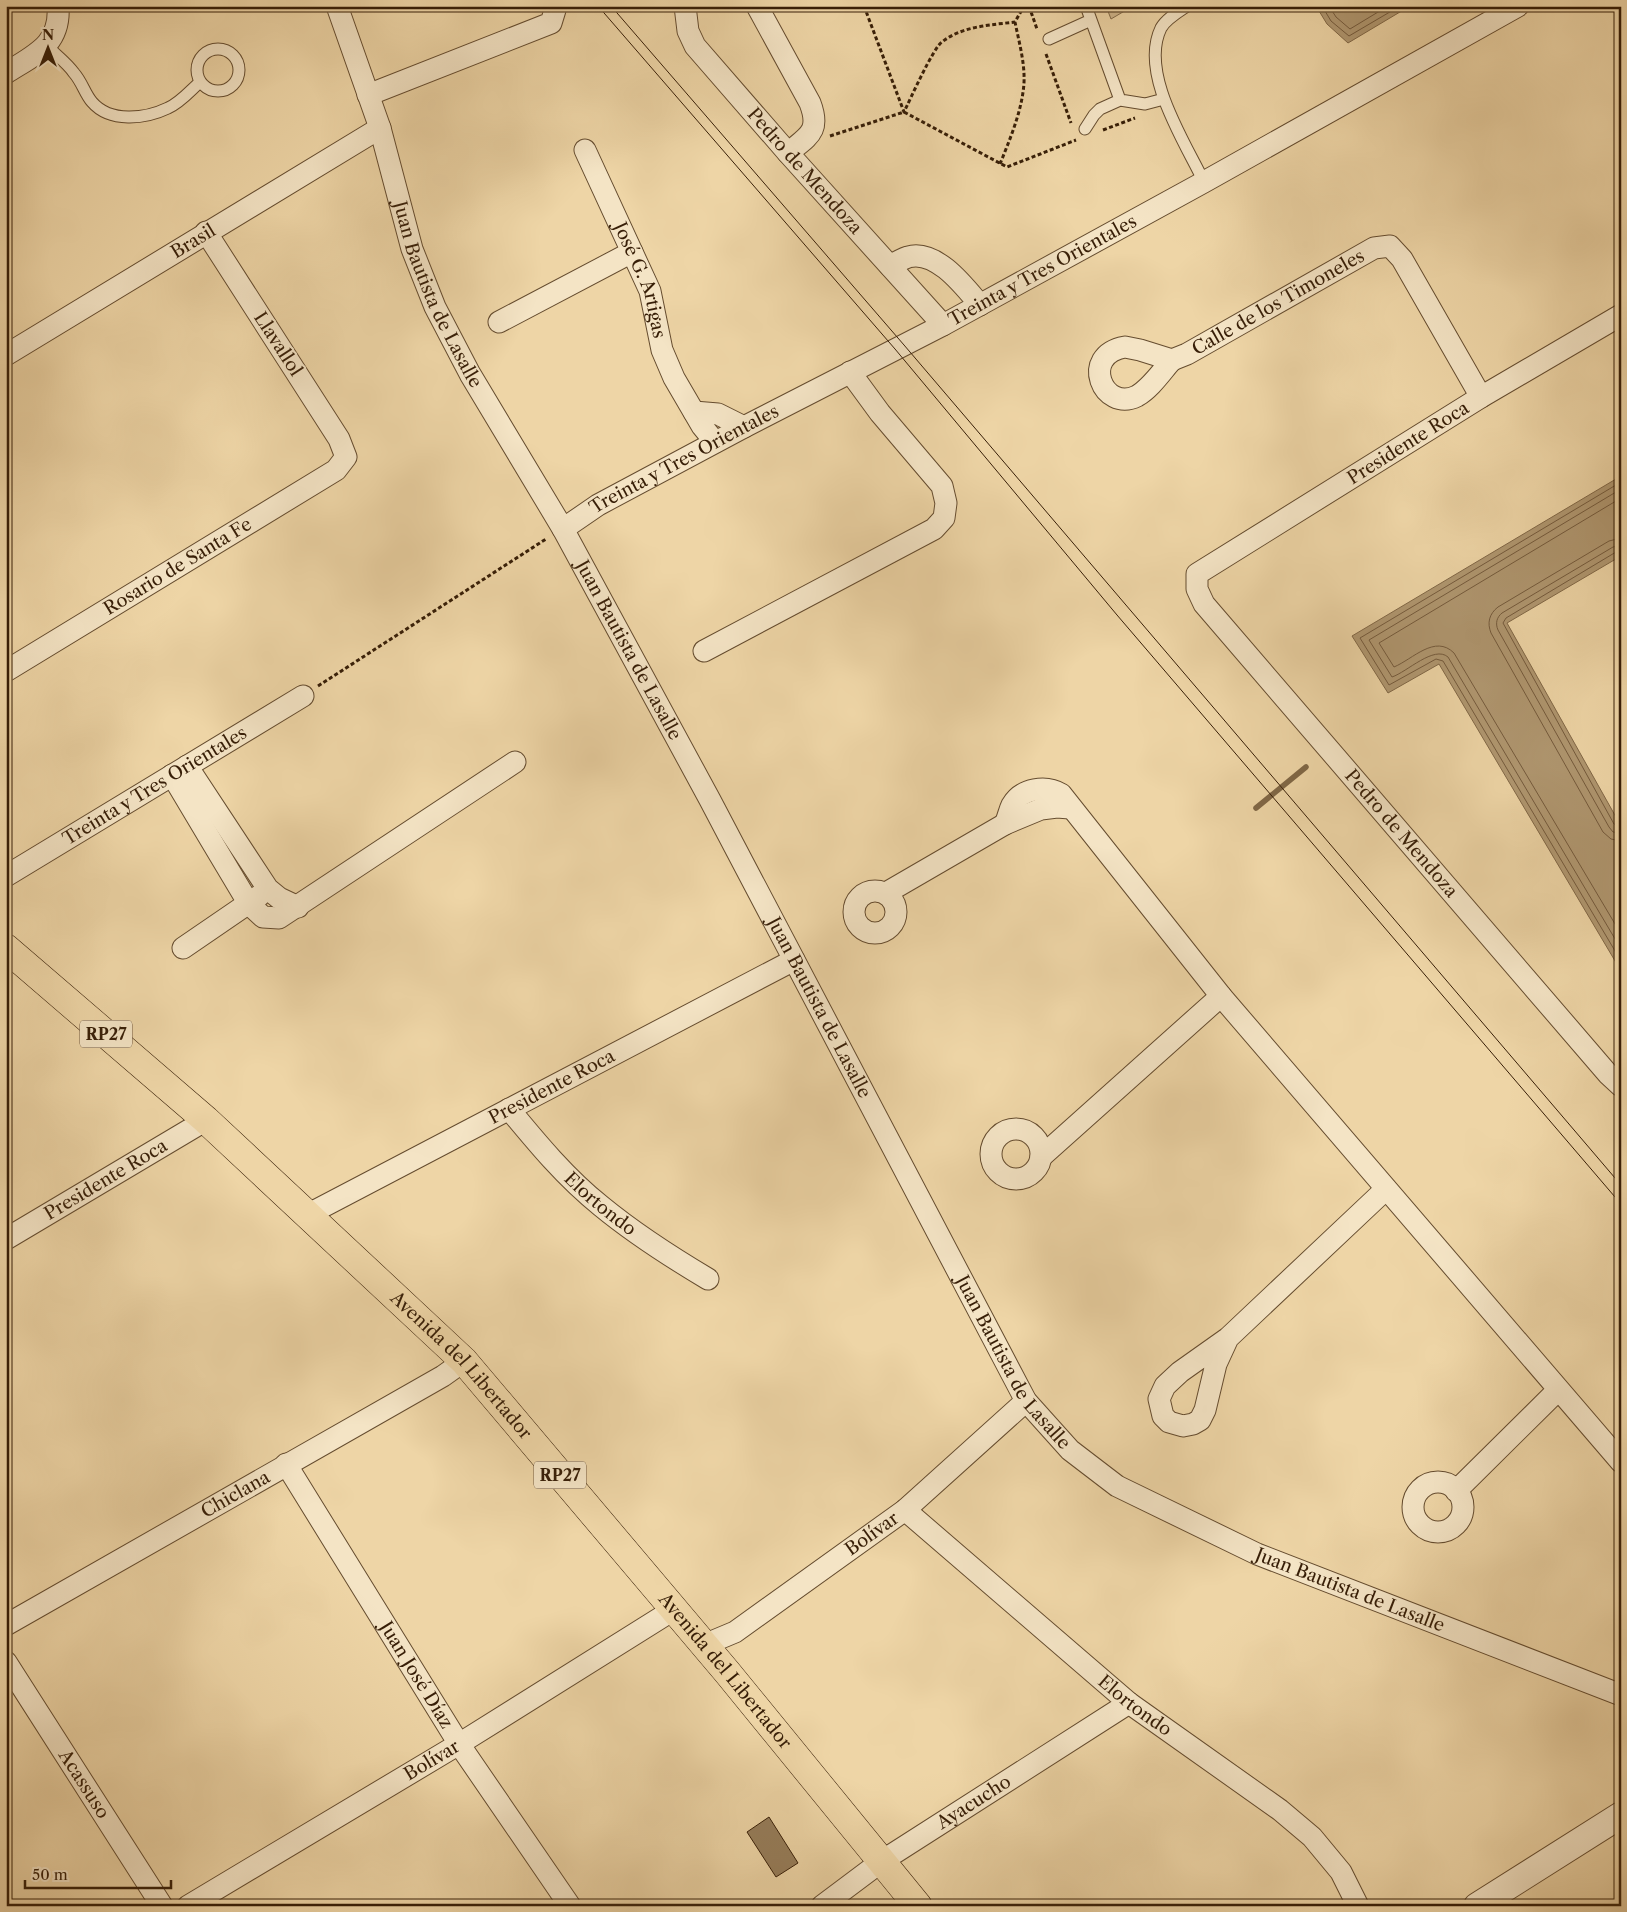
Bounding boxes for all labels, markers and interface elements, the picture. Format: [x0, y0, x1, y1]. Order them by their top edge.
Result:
north arrow [22, 22, 72, 72]
text: N [42, 26, 54, 44]
street label: Pedro de Mendoza [743, 103, 867, 239]
street label: Juan Bautista de Lasalle [388, 196, 487, 392]
street label: Treinta y Tres Orientales [944, 210, 1140, 331]
street label: José G. Artigas [608, 216, 670, 340]
street label: Brasil [167, 219, 220, 263]
street label: Calle de los Timoneles [1188, 245, 1368, 360]
street label: Llavallol [249, 308, 307, 380]
street label: Presidente Roca [1343, 397, 1473, 489]
street label: Treinta y Tres Orientales [585, 400, 783, 519]
street label: Rosario de Santa Fe [100, 513, 256, 620]
street label: Juan Bautista de Lasalle [570, 554, 686, 744]
street label: Treinta y Tres Orientales [59, 722, 251, 850]
street label: Pedro de Mendoza [1340, 765, 1463, 902]
street label: Juan Bautista de Lasalle [761, 911, 876, 1102]
road number: RP27 [80, 1021, 132, 1048]
street label: Presidente Roca [485, 1045, 619, 1129]
street label: Presidente Roca [40, 1134, 172, 1225]
street label: Elortondo [560, 1168, 641, 1240]
street label: Juan Bautista de Lasalle [950, 1269, 1075, 1454]
street label: Avenida del Libertador [385, 1286, 537, 1444]
road number: RP27 [534, 1462, 586, 1488]
street label: Chiclana [197, 1466, 274, 1523]
street label: Bolívar [841, 1507, 903, 1560]
street label: Juan Bautista de Lasalle [1249, 1542, 1448, 1637]
street label: Avenida del Libertador [653, 1588, 796, 1754]
street label: Juan José Díaz [373, 1615, 458, 1733]
street label: Elortondo [1094, 1670, 1176, 1741]
street label: Bolívar [400, 1735, 464, 1785]
street label: Acassuso [53, 1745, 114, 1823]
street label: Ayacucho [932, 1770, 1015, 1835]
scale bar [25, 1857, 171, 1889]
text: 50 m [32, 1865, 68, 1884]

